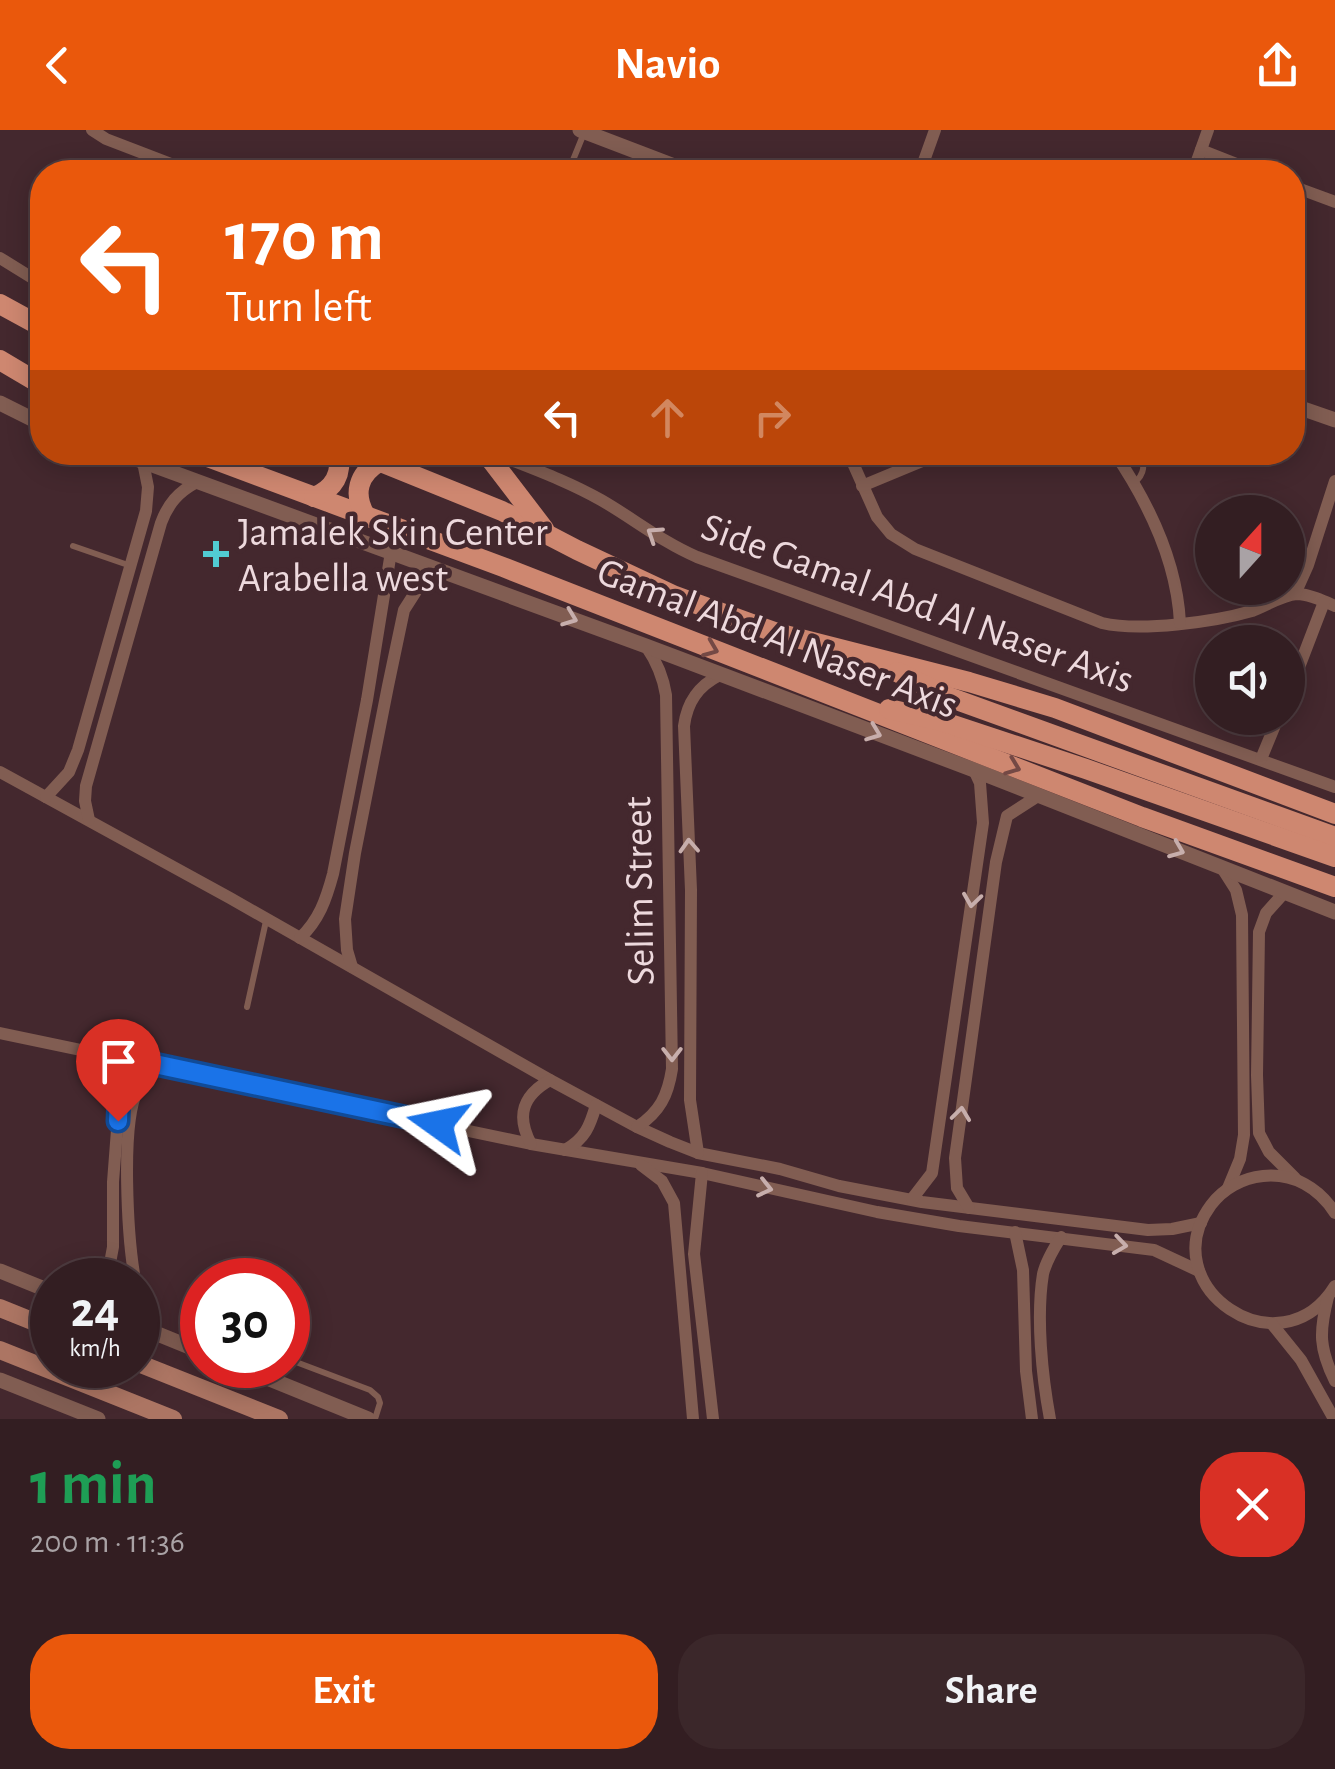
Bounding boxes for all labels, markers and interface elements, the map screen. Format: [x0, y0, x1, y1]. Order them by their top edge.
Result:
icon: back [30, 38, 85, 93]
icon: share [1250, 38, 1305, 93]
text: Navio [615, 42, 720, 87]
icon: left [60, 200, 190, 330]
text: 170 m [225, 203, 384, 273]
text: Turn left [225, 285, 372, 330]
icon: left [535, 390, 590, 445]
icon: ahead [640, 390, 695, 445]
icon: right [745, 390, 800, 445]
north arrow [1195, 495, 1305, 605]
map controls [1195, 495, 1305, 735]
street label: Side Gamal Abd Al Naser Axis [695, 501, 1141, 703]
place label: Jamalek Skin Center Arabella west [238, 513, 548, 599]
one-way arrow [646, 528, 664, 547]
marker: Jamalek Skin Center Arabella west [203, 541, 229, 567]
street label: Gamal Abd Al Naser Axis [591, 546, 965, 728]
one-way arrow [560, 606, 578, 626]
button: sound [1195, 625, 1305, 735]
one-way arrow [701, 637, 718, 657]
one-way arrow [864, 721, 882, 741]
one-way arrow [1004, 755, 1021, 776]
street label: Selim Street [618, 796, 662, 986]
one-way arrow [679, 837, 700, 853]
one-way arrow [1167, 839, 1185, 859]
one-way arrow [962, 892, 983, 909]
pin [76, 1019, 161, 1122]
icon: arrive [91, 1034, 146, 1089]
one-way arrow [661, 1047, 683, 1062]
position arrow [386, 1072, 490, 1176]
one-way arrow [950, 1106, 971, 1122]
one-way arrow [756, 1176, 773, 1197]
one-way arrow [1111, 1234, 1128, 1255]
speed limit sign: 30 [180, 1258, 310, 1388]
text: 24 [71, 1286, 119, 1336]
text: km/h [69, 1336, 121, 1361]
button: close [1200, 1452, 1305, 1557]
text: 1 min [30, 1455, 156, 1515]
text: 200 m · 11:36 [30, 1526, 185, 1558]
button: Exit [30, 1634, 658, 1749]
button: Share [678, 1634, 1305, 1749]

